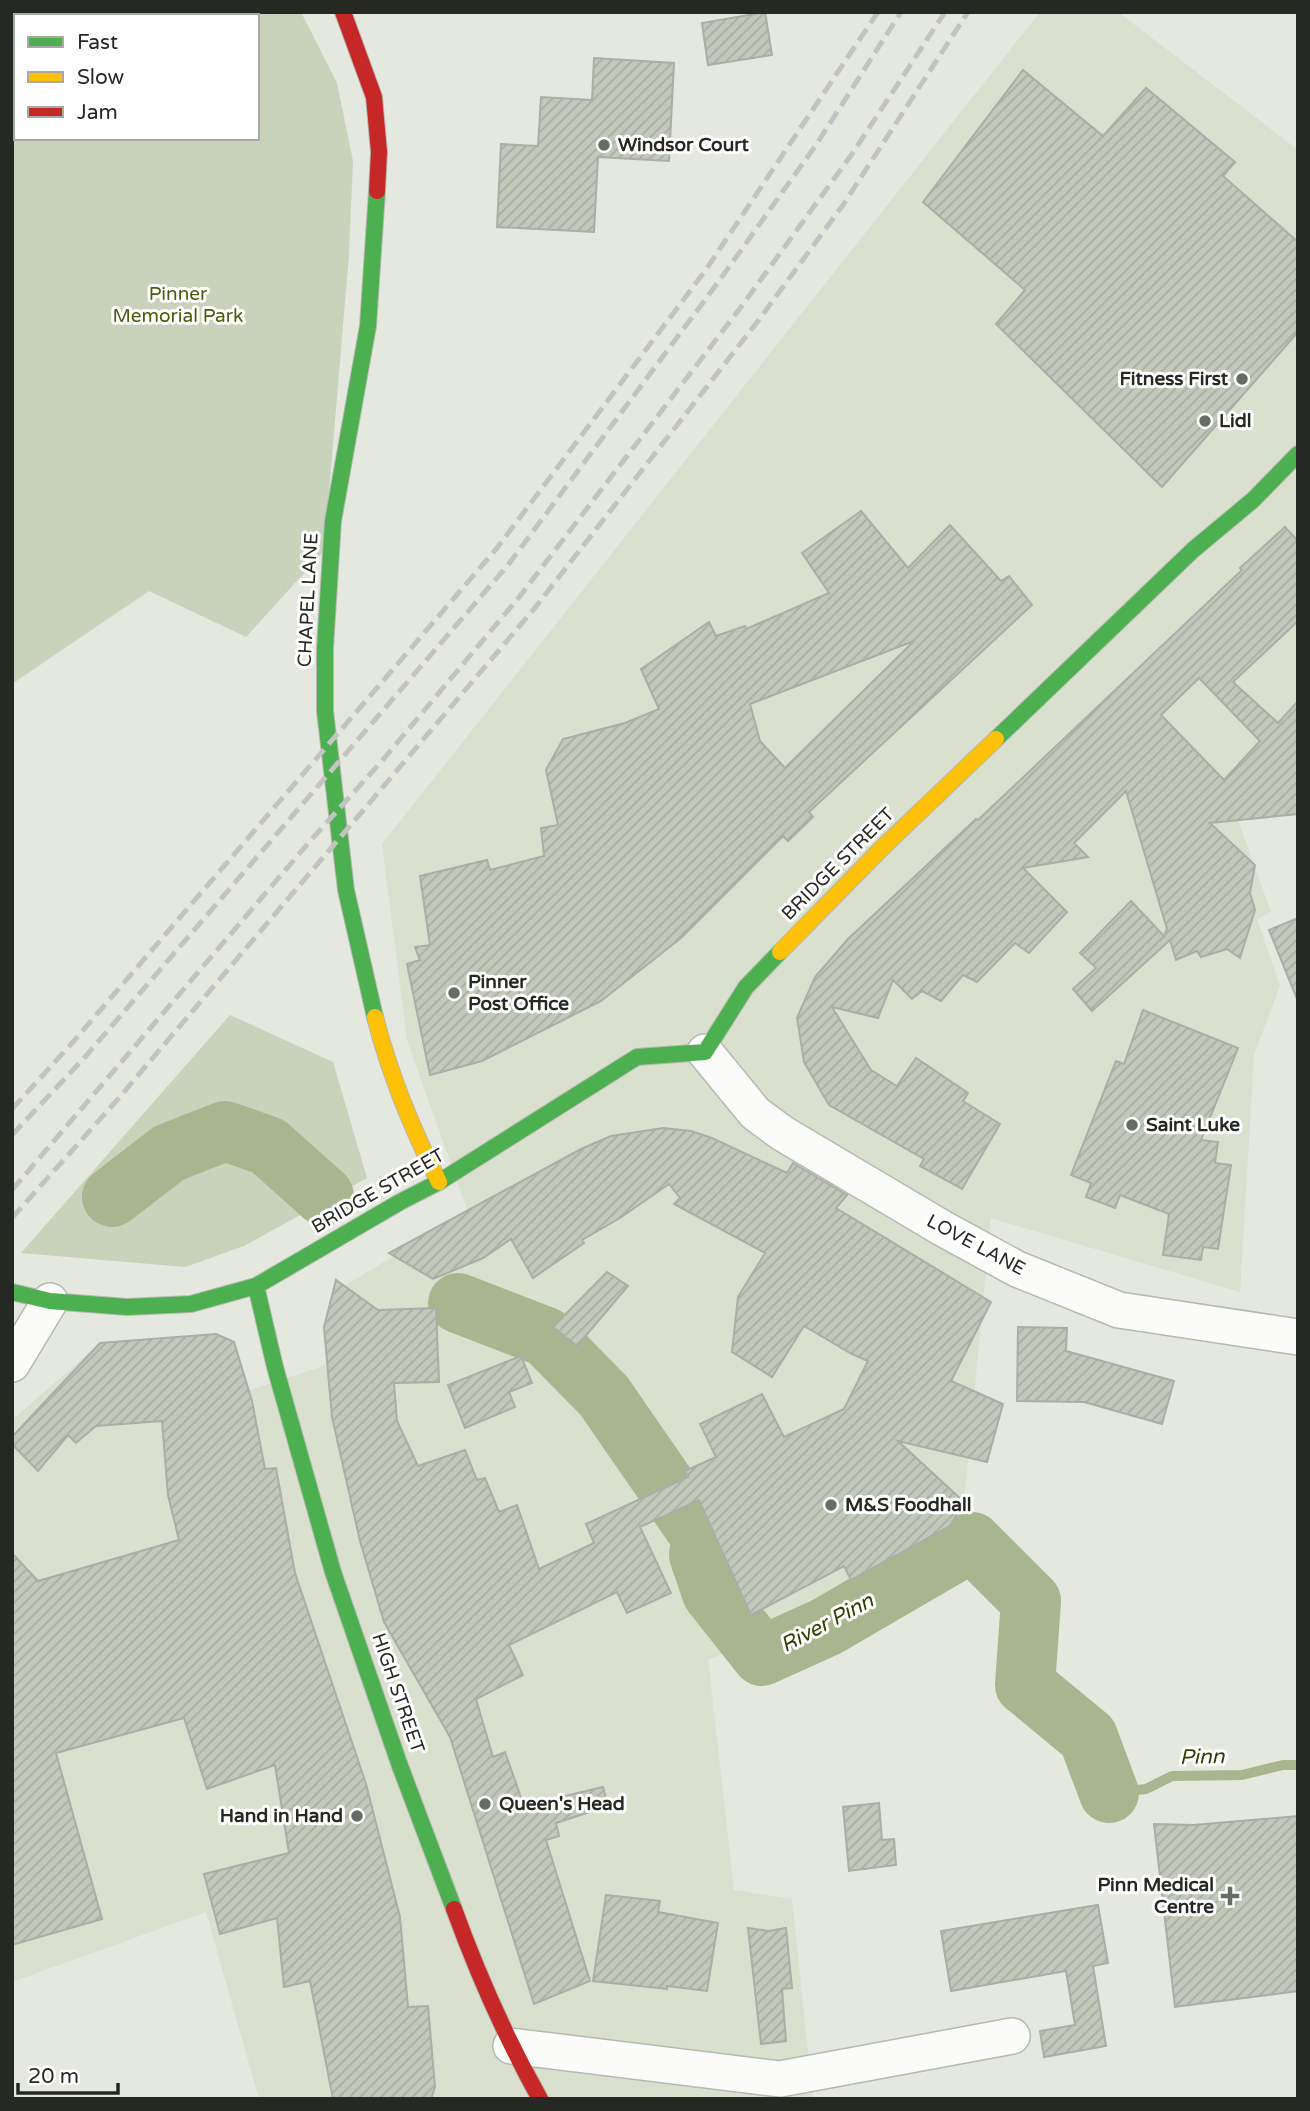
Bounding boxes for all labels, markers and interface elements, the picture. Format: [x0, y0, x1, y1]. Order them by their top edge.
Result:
legend [14, 14, 259, 140]
text: Fast [77, 30, 118, 55]
text: Slow [77, 65, 125, 90]
text: Jam [77, 100, 118, 125]
place label: Windsor Court [618, 134, 750, 156]
marker: Windsor Court [596, 137, 612, 153]
park label: Pinner Memorial Park [113, 283, 243, 327]
place label: Fitness First [1120, 368, 1229, 390]
marker: Fitness First [1234, 371, 1250, 387]
place label: Lidl [1219, 410, 1251, 432]
marker: Lidl [1197, 413, 1213, 429]
street label: CHAPEL LANE [293, 532, 323, 668]
street label: BRIDGE STREET [777, 803, 899, 925]
place label: Pinner Post Office [468, 971, 569, 1015]
marker: Pinner Post Office [446, 985, 462, 1001]
place label: Saint Luke [1146, 1114, 1240, 1136]
marker: Saint Luke [1124, 1117, 1140, 1133]
street label: BRIDGE STREET [308, 1144, 449, 1238]
street label: LOVE LANE [923, 1210, 1029, 1280]
place label: M&S Foodhall [845, 1494, 972, 1516]
marker: M&S Foodhall [823, 1497, 839, 1513]
water label: River Pinn [776, 1588, 879, 1658]
street label: HIGH STREET [367, 1630, 429, 1756]
water label: Pinn [1179, 1744, 1226, 1770]
place label: Queen's Head [499, 1793, 625, 1815]
marker: Queen's Head [477, 1796, 493, 1812]
place label: Hand in Hand [220, 1805, 343, 1827]
marker: Hand in Hand [349, 1808, 365, 1824]
place label: Pinn Medical Centre [1097, 1874, 1214, 1918]
marker: Pinn Medical Centre [1220, 1886, 1240, 1906]
scale bar [18, 2052, 117, 2096]
text: 20 m [28, 2064, 79, 2089]

